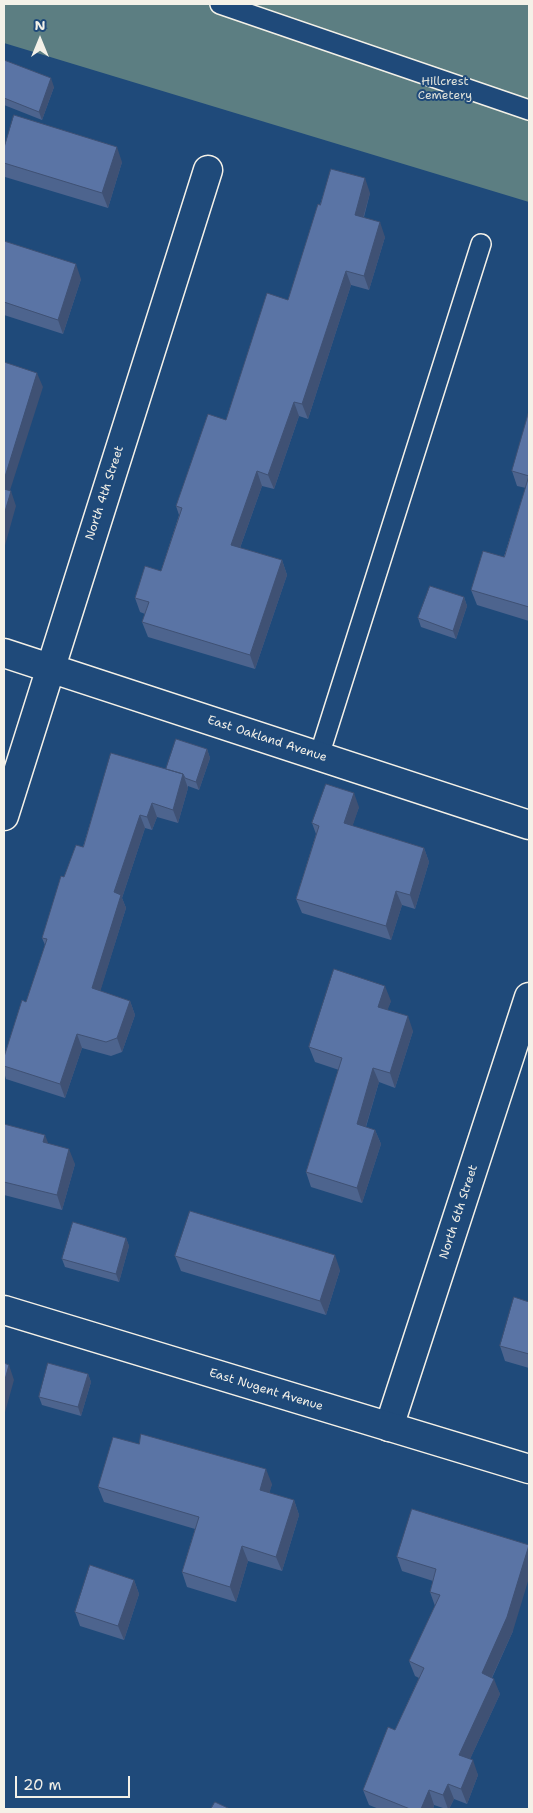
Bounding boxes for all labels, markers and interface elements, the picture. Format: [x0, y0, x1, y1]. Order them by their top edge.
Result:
north arrow [15, 15, 65, 65]
text: N [34, 16, 46, 34]
park label: Hillcrest Cemetery [418, 75, 472, 103]
street label: North 4th Street [83, 444, 127, 542]
street label: East Oakland Avenue [205, 713, 329, 765]
street label: North 6th Street [437, 1163, 481, 1261]
street label: East Nugent Avenue [207, 1366, 325, 1414]
scale bar [18, 1766, 132, 1798]
text: 20 m [23, 1775, 62, 1795]

